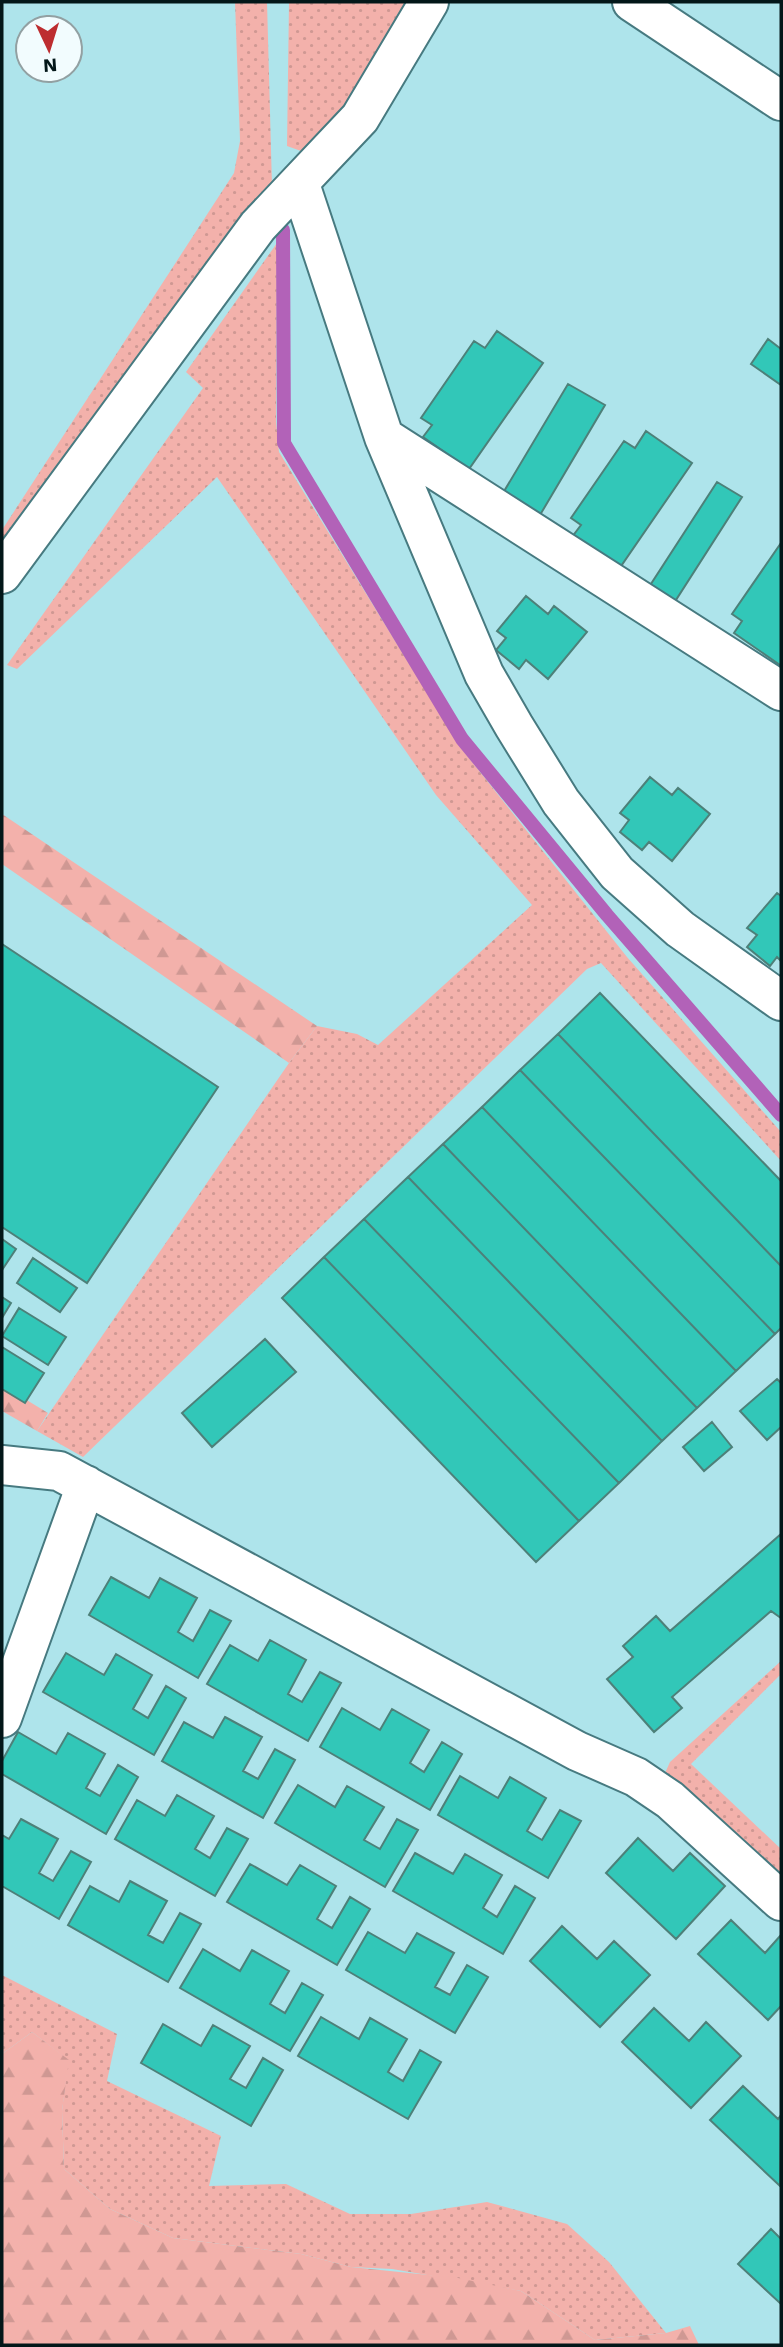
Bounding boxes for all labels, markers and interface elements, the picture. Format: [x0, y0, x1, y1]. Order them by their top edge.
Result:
north arrow [14, 14, 84, 84]
text: N [42, 53, 58, 77]

